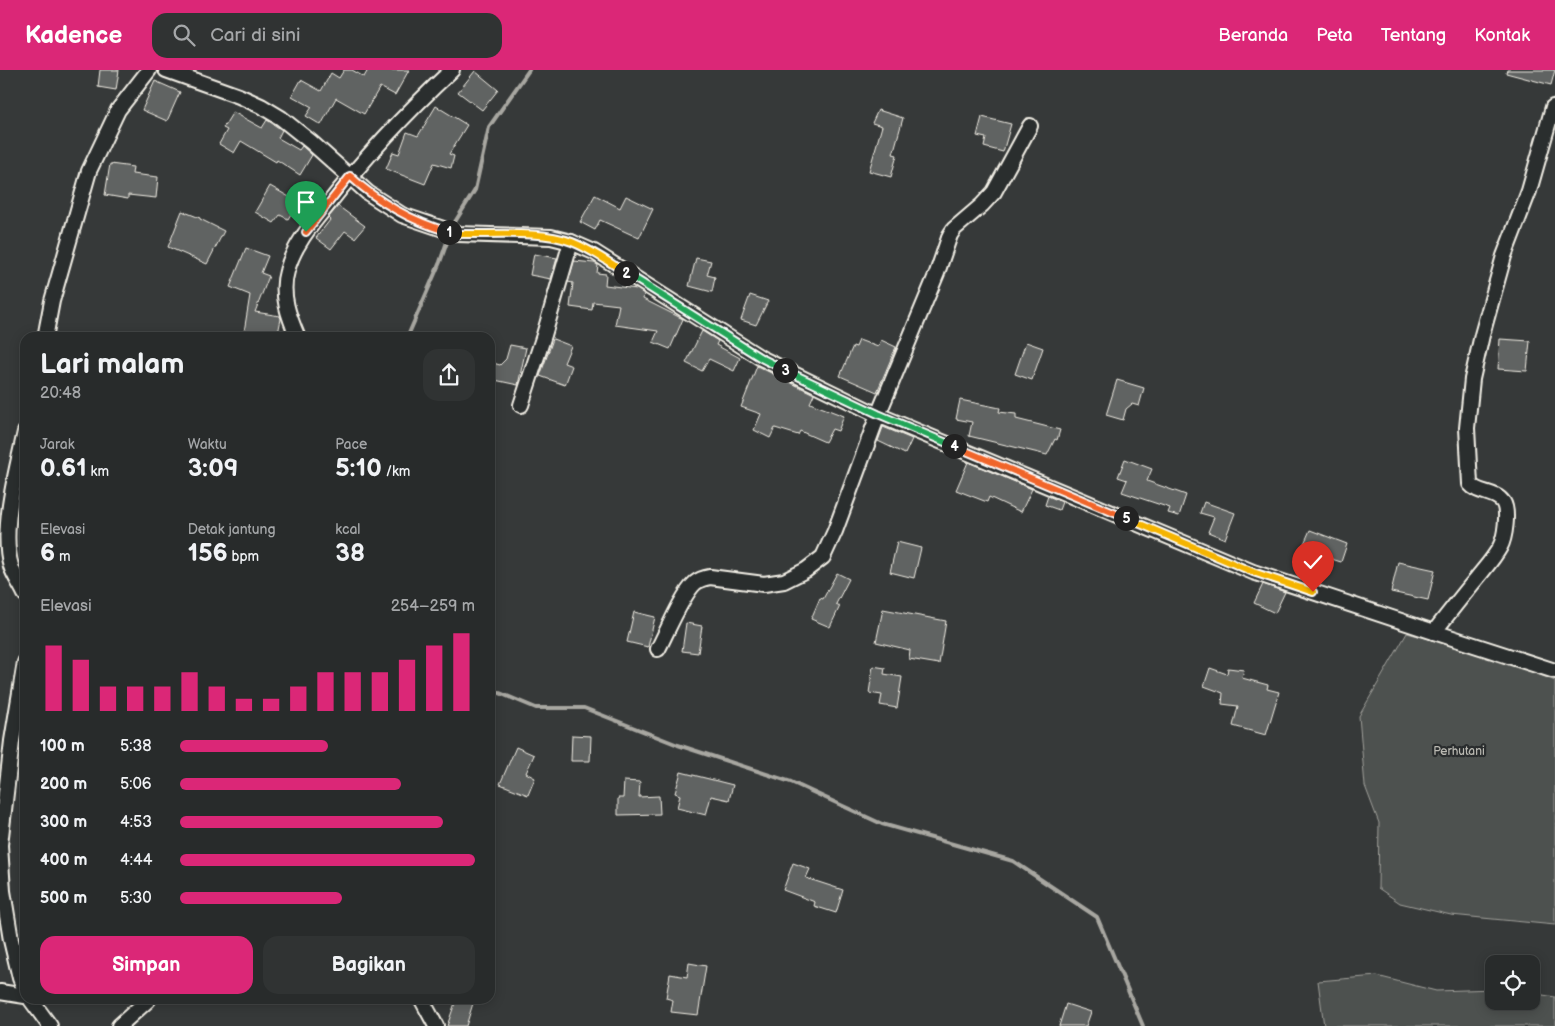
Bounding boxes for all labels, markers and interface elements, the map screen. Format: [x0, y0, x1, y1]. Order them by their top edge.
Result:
search box [152, 13, 502, 58]
text: Kadence [25, 21, 122, 50]
icon: search [170, 21, 198, 49]
text: Cari di sini [210, 24, 300, 47]
text: Beranda [1218, 25, 1288, 46]
text: Peta [1316, 25, 1353, 46]
text: Tentang [1381, 25, 1446, 46]
text: Kontak [1474, 25, 1530, 46]
pin [285, 181, 327, 232]
icon: arrive [292, 188, 320, 216]
pin: 1 [436, 220, 462, 244]
text: 1 [447, 224, 452, 241]
pin: 2 [614, 260, 638, 286]
text: 2 [622, 265, 631, 282]
text: Lari malam [40, 348, 184, 381]
button: share [423, 349, 475, 401]
pin: 3 [772, 358, 798, 382]
text: 3 [781, 362, 790, 379]
text: 20:48 [40, 384, 81, 403]
pin: 4 [942, 434, 966, 458]
text: Jarak [40, 436, 75, 453]
text: Waktu [188, 436, 227, 453]
text: Pace [335, 436, 367, 453]
text: 4 [950, 438, 959, 455]
text: 0.61 [40, 453, 87, 484]
text: 3:09 [188, 453, 238, 484]
text: 5:10 [335, 453, 382, 484]
text: km [87, 463, 109, 480]
text: /km [382, 463, 410, 480]
pin: 5 [1114, 506, 1138, 530]
text: 5 [1122, 510, 1131, 527]
text: Elevasi [40, 521, 85, 538]
text: Detak jantung [188, 521, 276, 538]
text: kcal [335, 521, 360, 538]
text: 6 [40, 538, 55, 569]
text: 156 [188, 538, 228, 569]
text: 38 [335, 538, 365, 569]
pin [1292, 541, 1334, 592]
text: m [55, 548, 71, 565]
text: bpm [228, 548, 259, 565]
icon: check [1299, 548, 1327, 576]
text: Elevasi [40, 597, 92, 616]
text: 254–259 m [391, 597, 475, 616]
text: 100 m [40, 737, 85, 756]
text: 5:38 [120, 737, 152, 756]
park label: Perhutani [1433, 744, 1485, 759]
text: 200 m [40, 775, 87, 794]
text: 5:06 [120, 775, 152, 794]
text: 300 m [40, 813, 87, 832]
text: 4:53 [120, 813, 152, 832]
text: 400 m [40, 851, 87, 870]
text: 4:44 [120, 851, 153, 870]
text: 500 m [40, 889, 87, 908]
text: 5:30 [120, 889, 152, 908]
button: Simpan [40, 936, 253, 994]
button: Bagikan [263, 936, 475, 994]
map controls [1485, 955, 1540, 1010]
button: locate [1485, 955, 1540, 1010]

